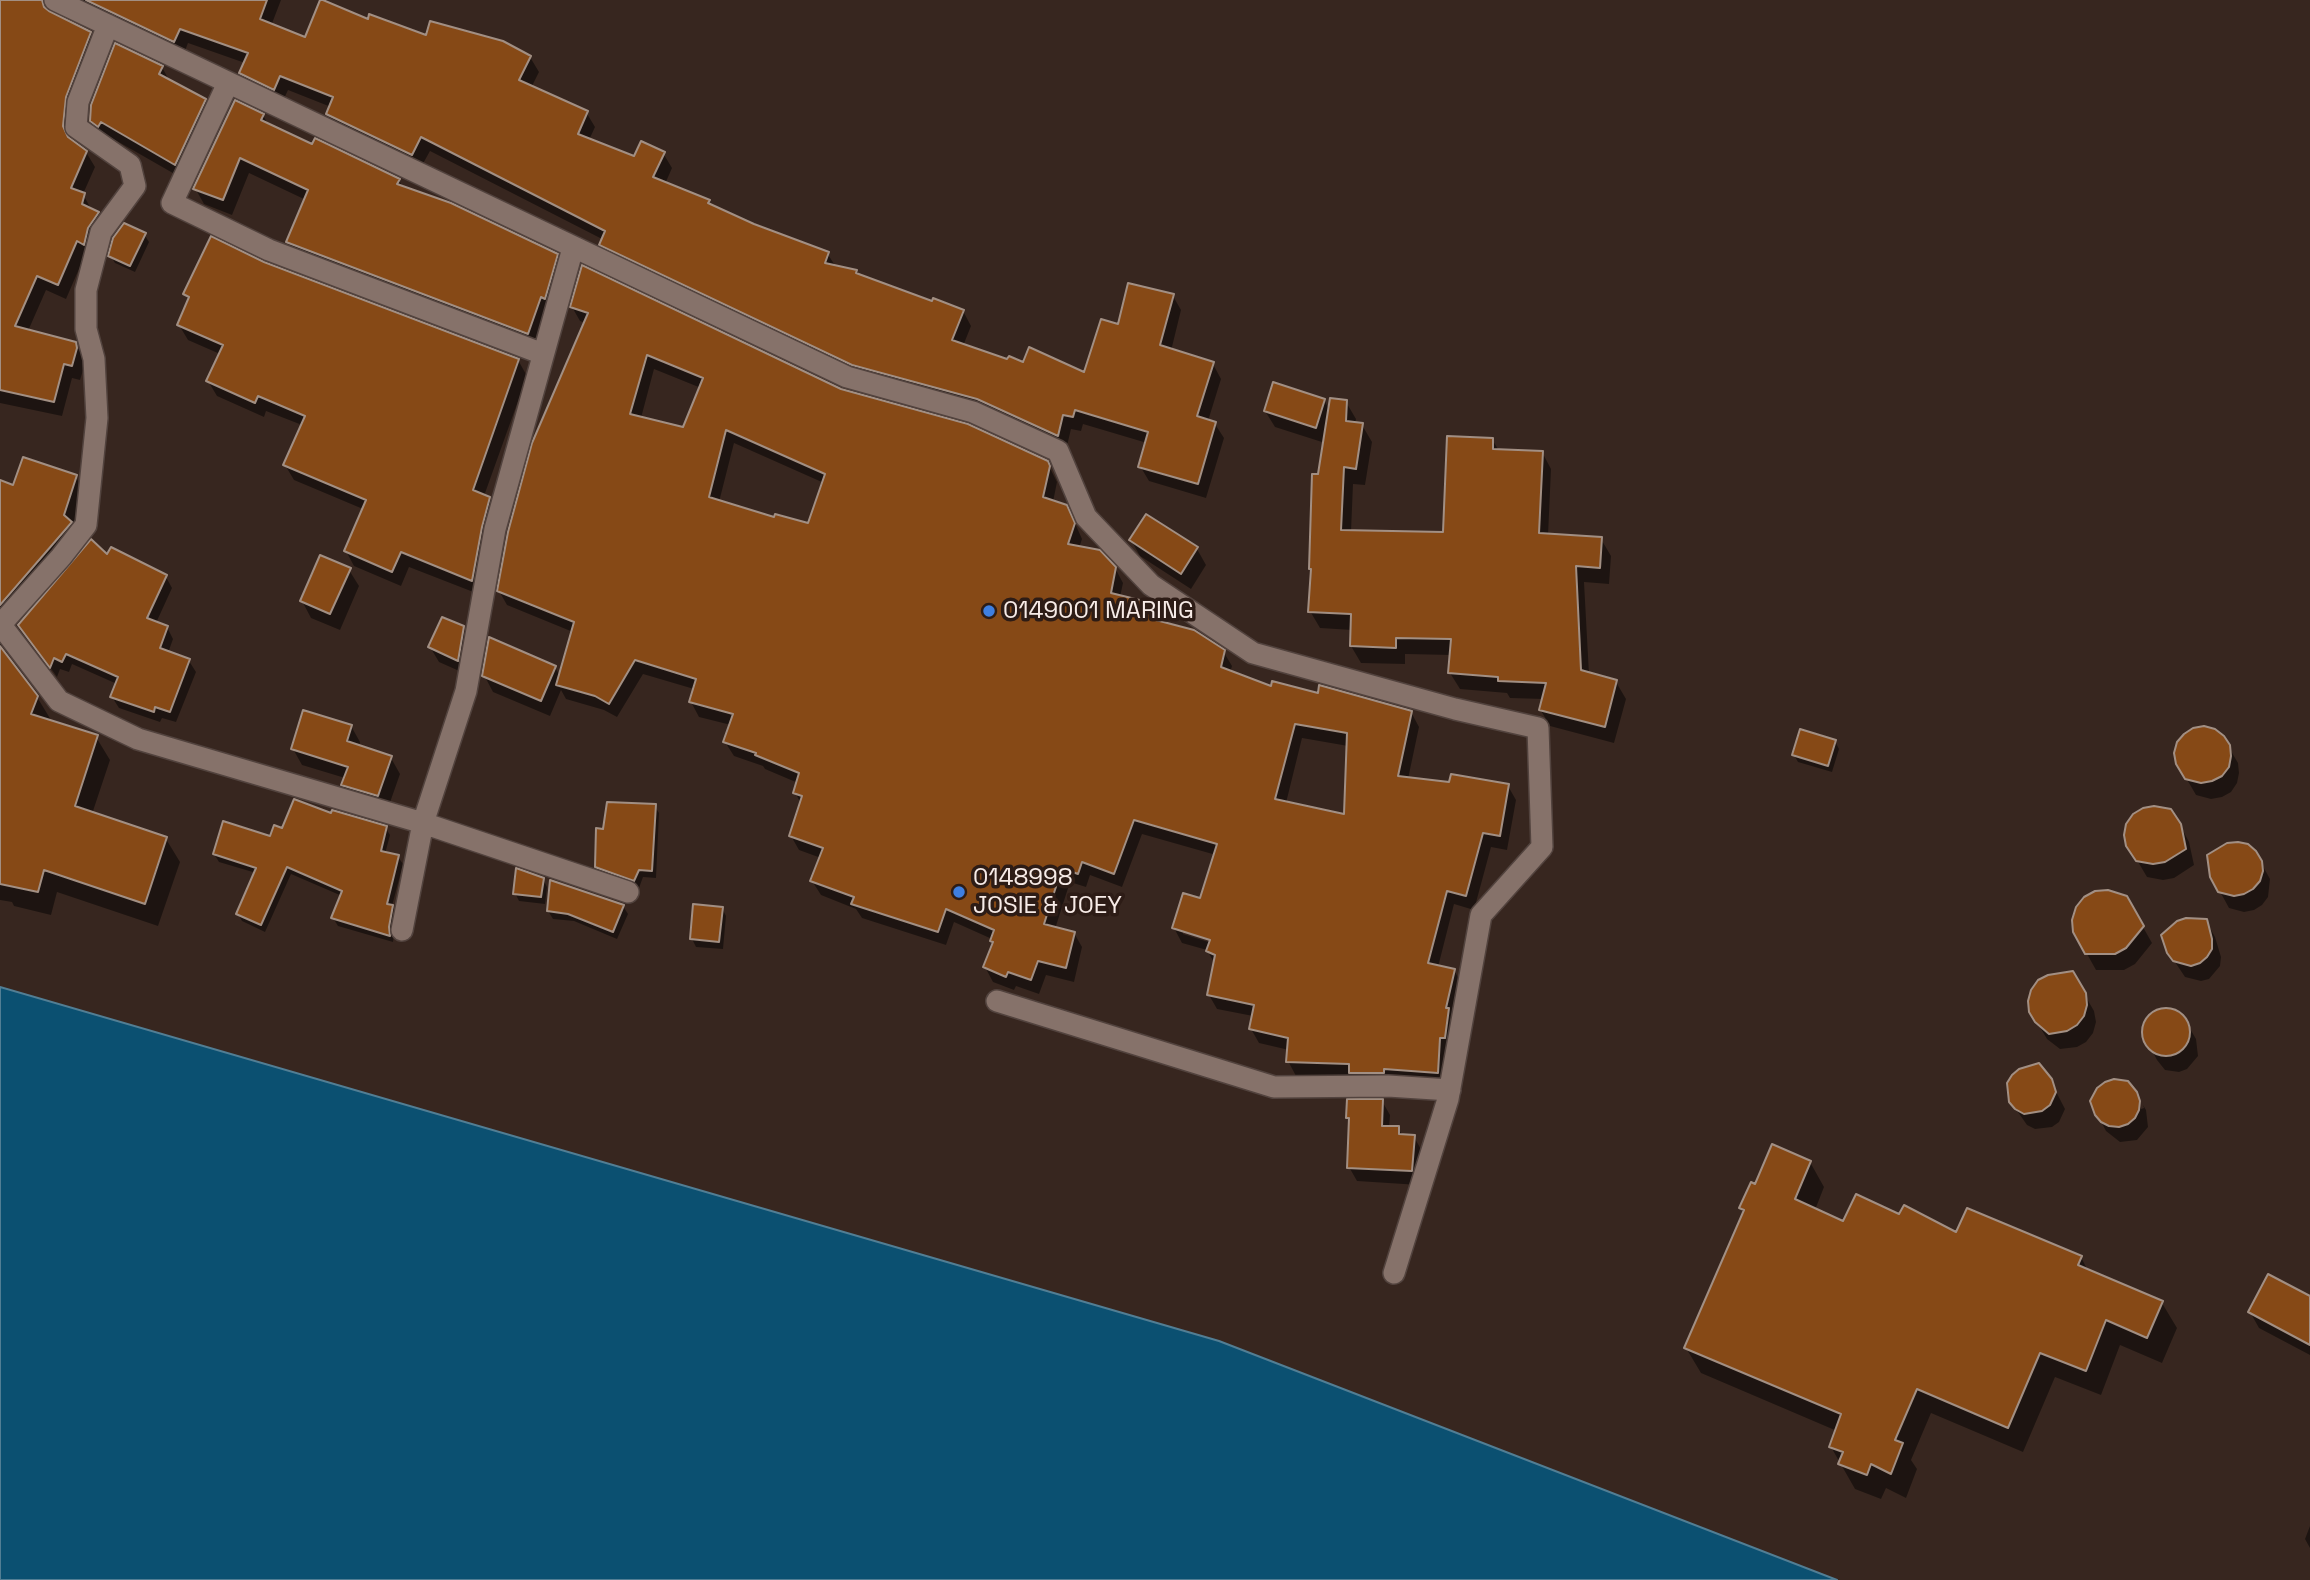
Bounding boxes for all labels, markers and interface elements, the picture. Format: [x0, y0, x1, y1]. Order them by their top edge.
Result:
place label: 0149001 MARING [1003, 597, 1194, 625]
marker: 0149001 MARING [981, 603, 997, 619]
place label: 0148998 JOSIE & JOEY [973, 864, 1122, 920]
marker: 0148998 JOSIE & JOEY [951, 884, 967, 900]

